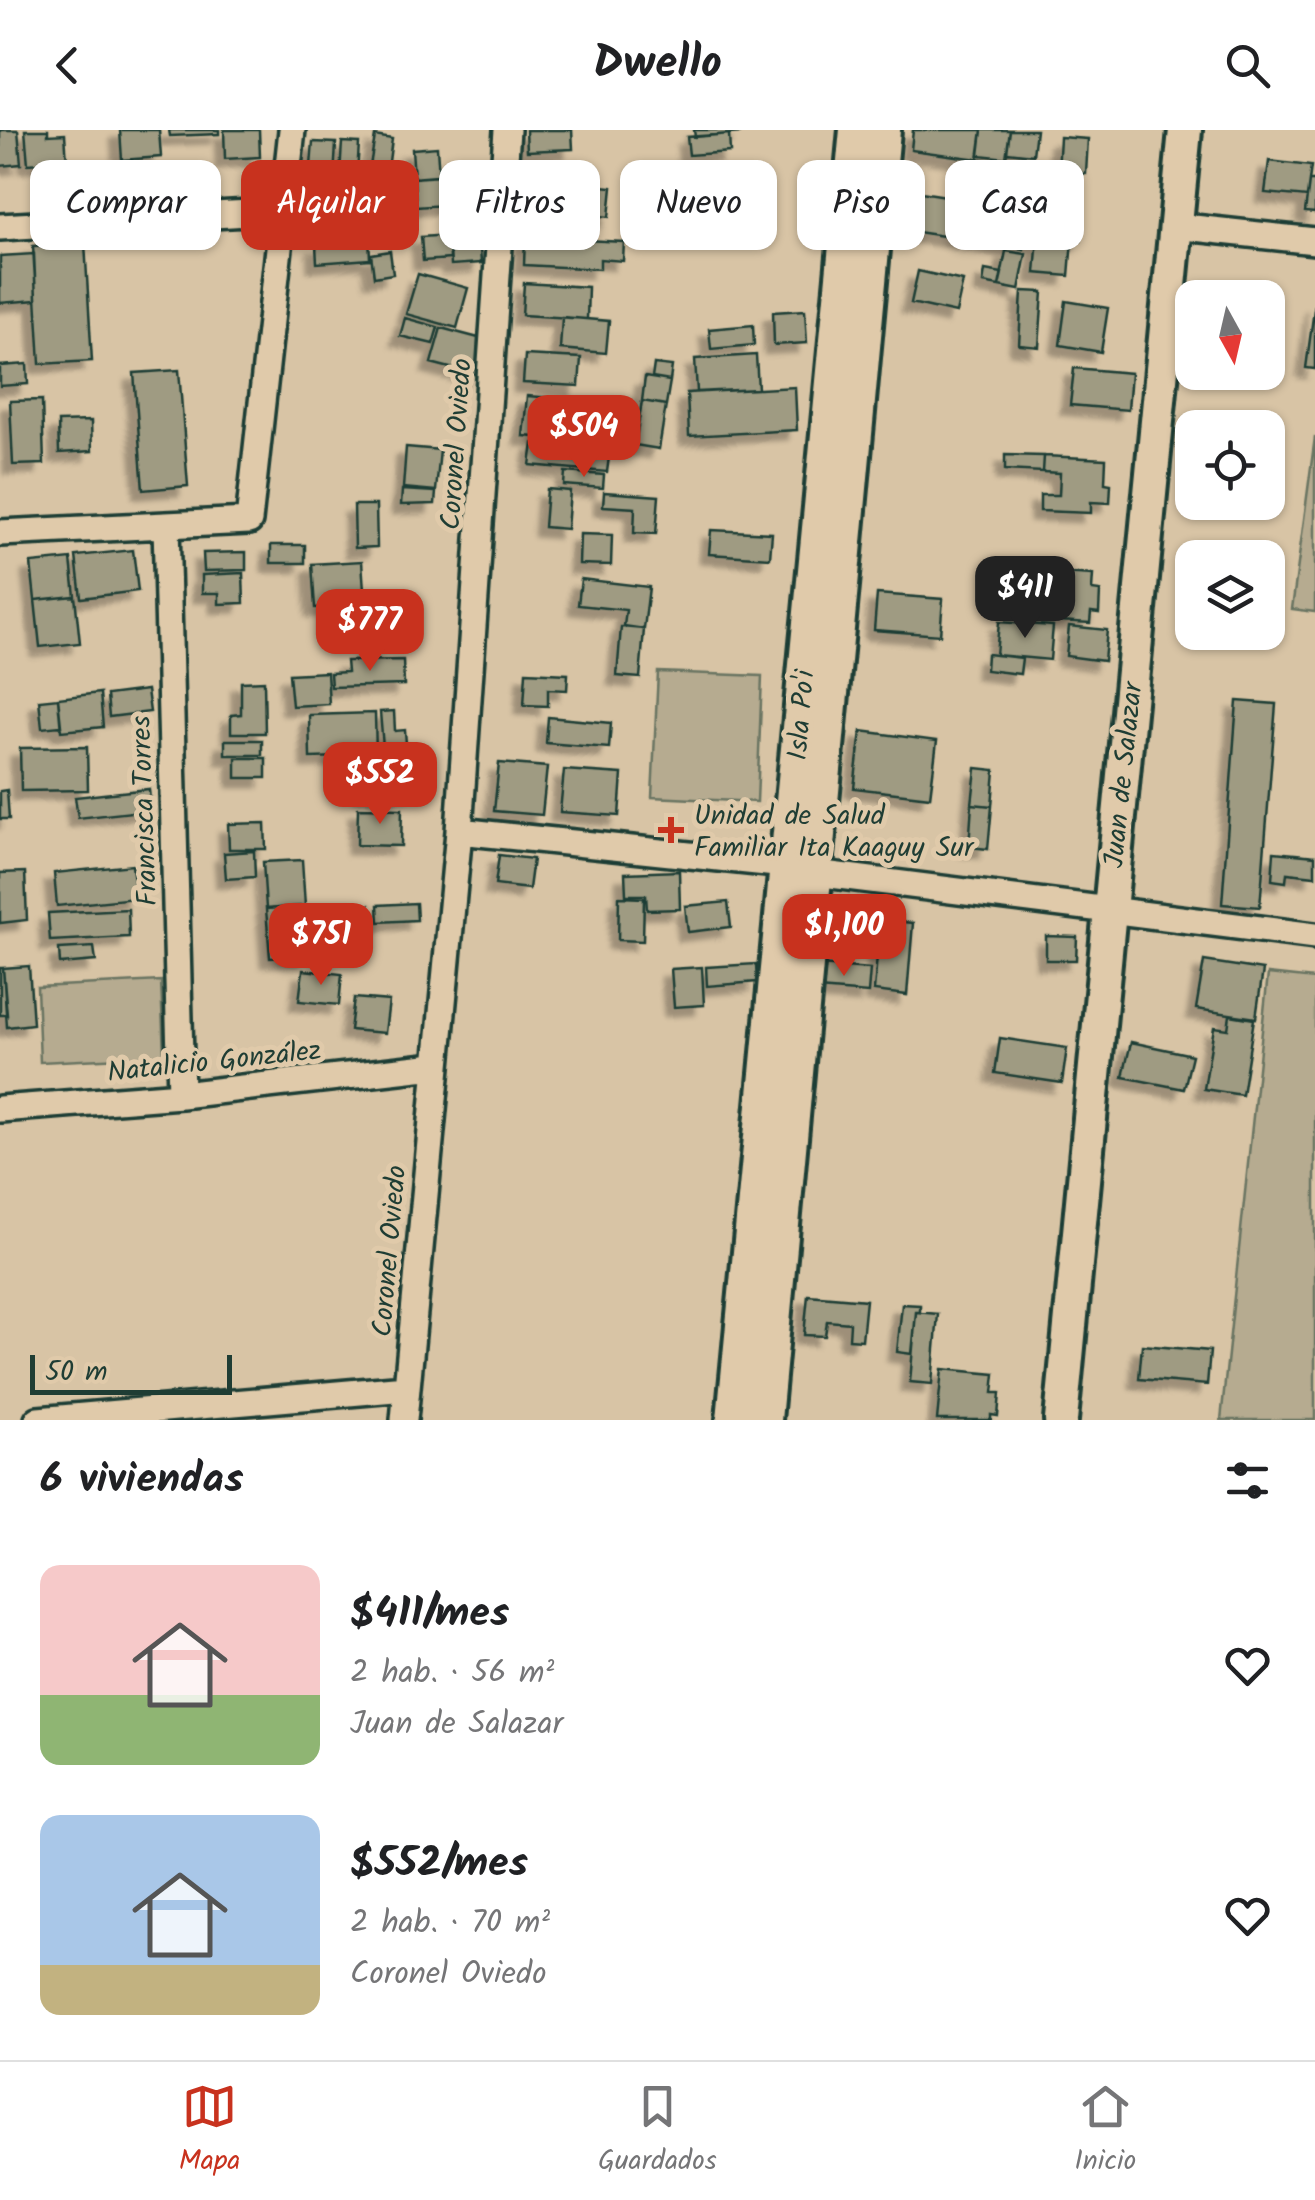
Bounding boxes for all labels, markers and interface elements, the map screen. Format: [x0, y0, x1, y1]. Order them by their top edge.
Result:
text: Dwello [593, 29, 722, 101]
icon: back [40, 38, 95, 93]
icon: search [1220, 38, 1275, 93]
chip: Comprar [30, 160, 221, 250]
chip: Alquilar [241, 160, 419, 250]
chip: Filtros [439, 160, 600, 250]
chip: Nuevo [620, 160, 777, 250]
chip: Piso [797, 160, 925, 250]
chip: Casa [945, 160, 1084, 250]
north arrow [1175, 280, 1285, 390]
map controls [1175, 280, 1285, 650]
street label: Coronel Oviedo [429, 357, 486, 531]
pin: $504 [525, 395, 643, 480]
text: $504 [550, 402, 619, 453]
button: locate [1175, 410, 1285, 520]
button: layers [1175, 540, 1285, 650]
pin: $411 [966, 556, 1084, 641]
text: $411 [997, 563, 1053, 614]
pin: $777 [311, 589, 429, 674]
text: $777 [338, 596, 402, 647]
street label: Isla Po'i [776, 667, 829, 762]
street label: Juan de Salazar [1092, 679, 1157, 870]
street label: Francisca Torres [120, 715, 171, 907]
pin: $552 [321, 742, 439, 827]
text: $552 [345, 749, 415, 800]
place label: Unidad de Salud Familiar Ita Kaaguy Sur [694, 794, 975, 871]
marker: Unidad de Salud Familiar Ita Kaaguy Sur [658, 817, 684, 843]
pin: $1,100 [763, 894, 925, 979]
text: $1,100 [804, 901, 884, 952]
pin: $751 [262, 903, 380, 988]
text: $751 [291, 910, 351, 961]
street label: Natalicio González [105, 1029, 323, 1096]
street label: Coronel Oviedo [361, 1164, 420, 1339]
scale bar [30, 1350, 232, 1394]
text: 50 m [45, 1350, 108, 1395]
text: 6 viviendas [40, 1447, 244, 1514]
icon: filters [1220, 1453, 1275, 1508]
text: $411/mes [350, 1581, 509, 1648]
icon: home [120, 1605, 240, 1725]
icon: heart [1220, 1638, 1275, 1693]
text: 2 hab. · 56 m² [350, 1648, 554, 1699]
text: Juan de Salazar [350, 1699, 563, 1750]
text: $552/mes [350, 1831, 528, 1898]
icon: home [120, 1855, 240, 1975]
icon: heart [1220, 1888, 1275, 1943]
text: 2 hab. · 70 m² [350, 1898, 550, 1949]
text: Coronel Oviedo [350, 1949, 546, 2000]
tab: Mapa [179, 2079, 241, 2184]
tab: Guardados [598, 2079, 717, 2184]
tab: Inicio [1074, 2079, 1136, 2184]

